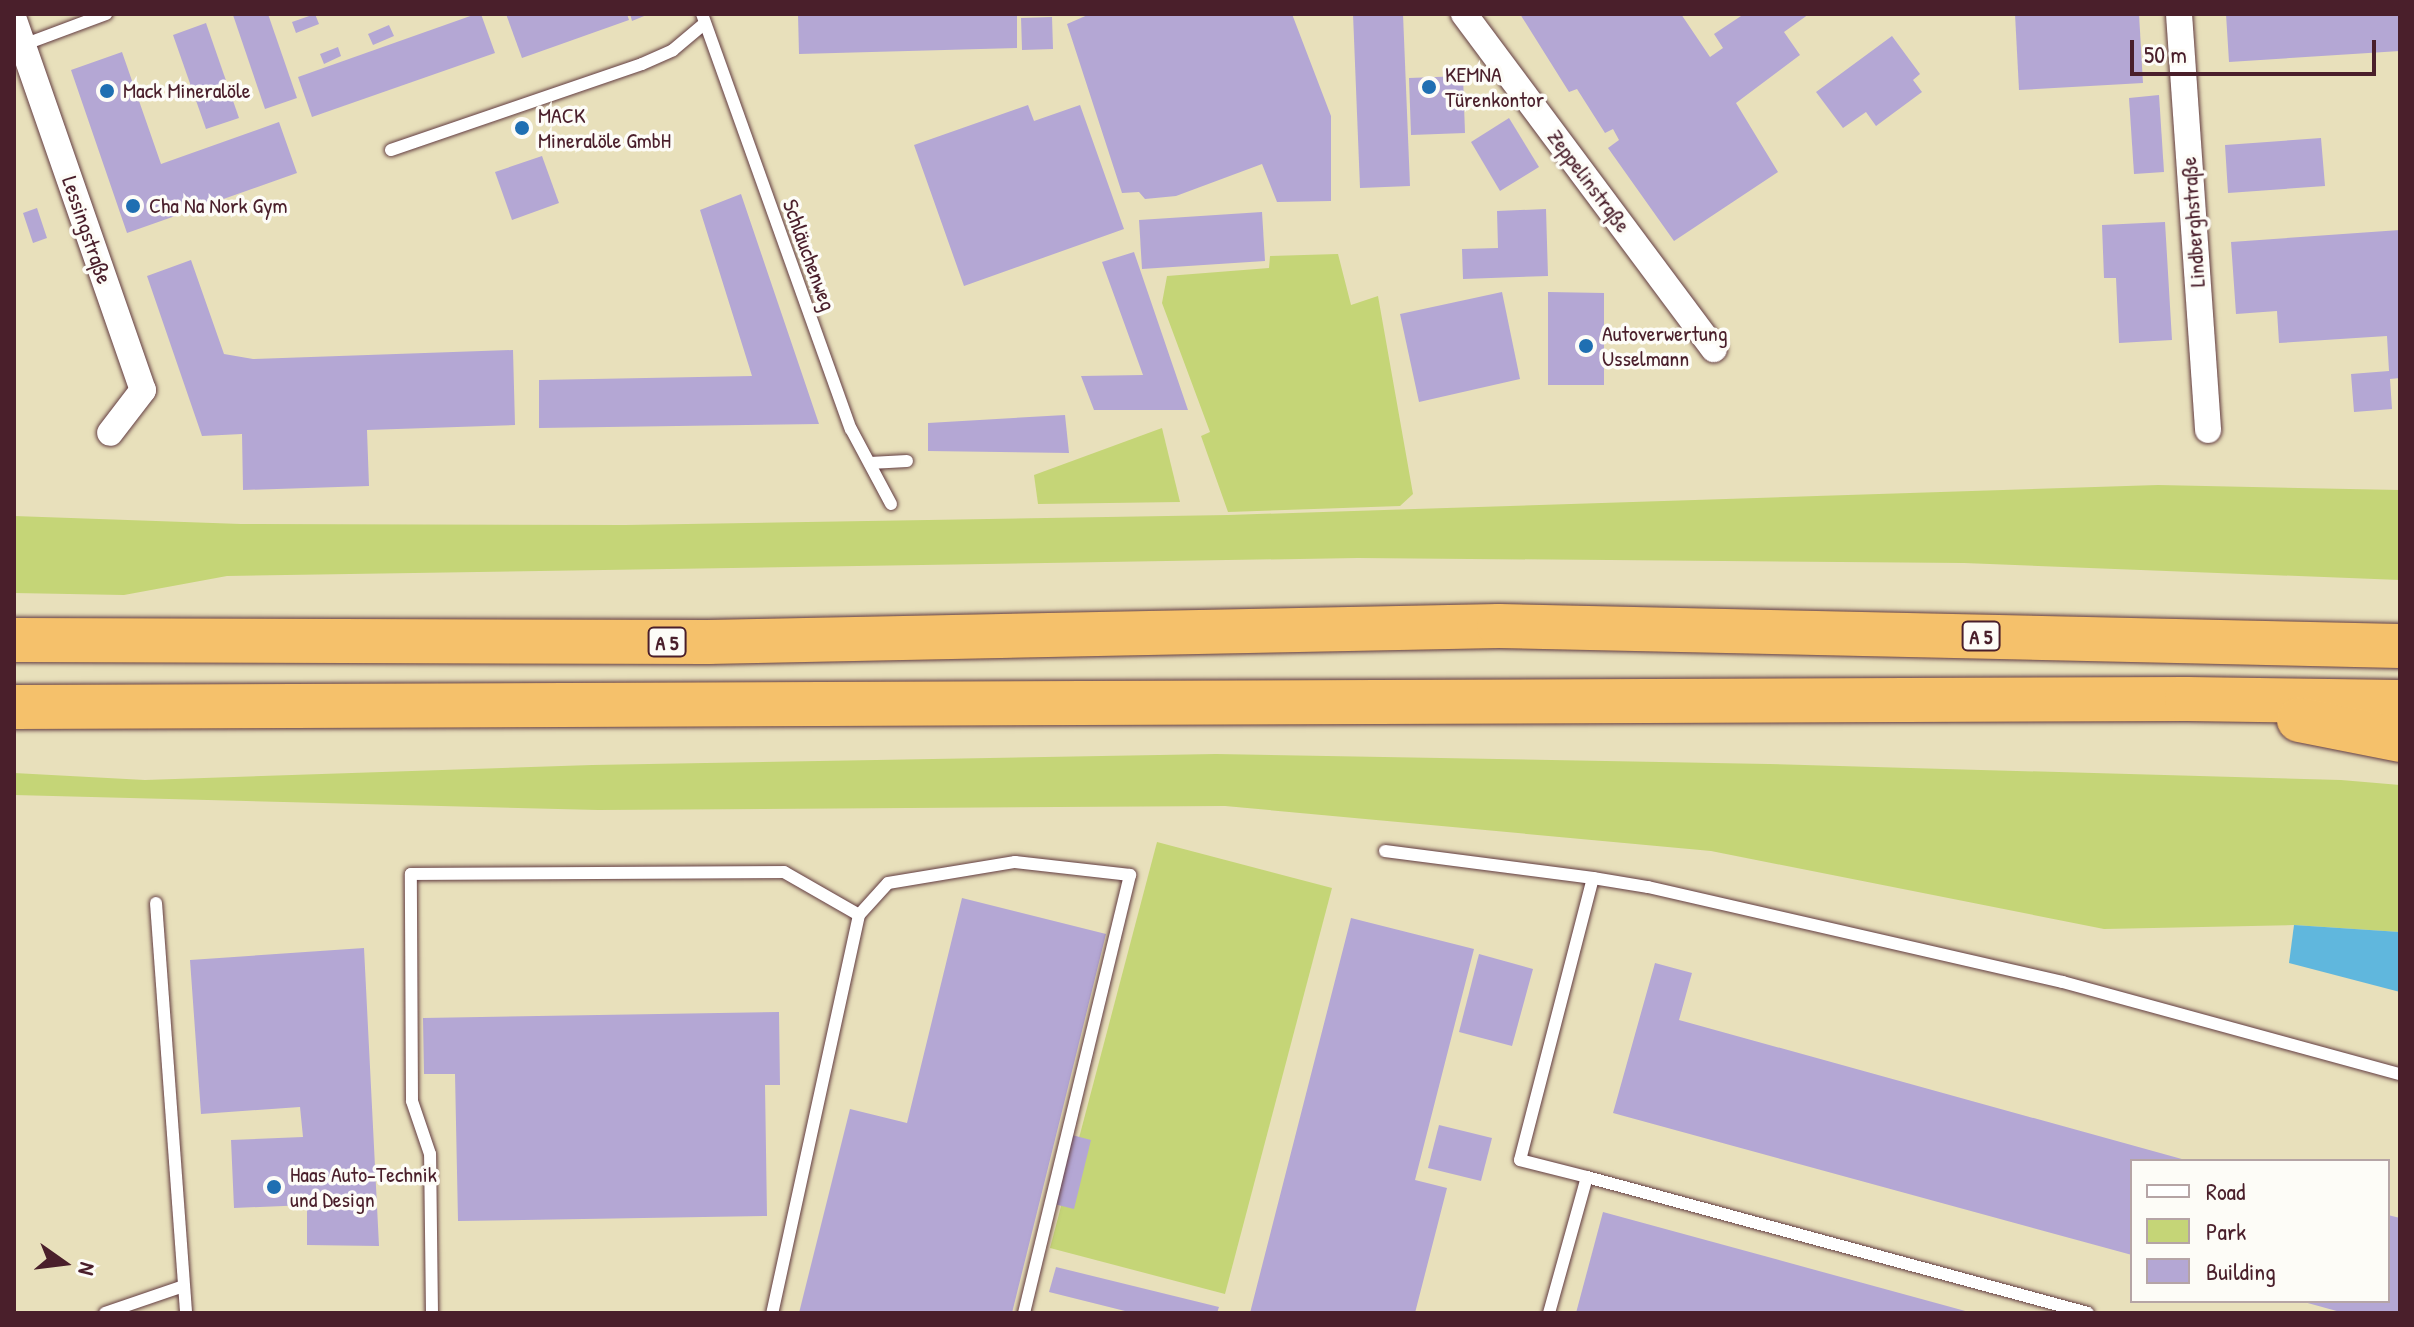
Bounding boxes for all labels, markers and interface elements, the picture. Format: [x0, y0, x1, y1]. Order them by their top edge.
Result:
scale bar [2134, 24, 2380, 74]
text: 50 m [2144, 38, 2187, 70]
place label: KEMNA Türenkontor [1445, 61, 1544, 112]
place label: Mack Mineralöle [123, 78, 251, 104]
marker: KEMNA Türenkontor [1420, 78, 1438, 96]
marker: Mack Mineralöle [98, 82, 116, 100]
place label: MACK Mineralöle GmbH [538, 102, 671, 154]
marker: MACK Mineralöle GmbH [513, 119, 531, 137]
street label: Zeppelinstraße [1542, 124, 1636, 238]
street label: Lindberghstraße [2175, 156, 2211, 288]
street label: Lessingstraße [56, 173, 118, 287]
place label: Cha Na Nork Gym [149, 193, 287, 219]
street label: Schläuchenweg [777, 196, 841, 314]
marker: Cha Na Nork Gym [124, 197, 142, 215]
place label: Autoverwertung Usselmann [1602, 320, 1728, 372]
marker: Autoverwertung Usselmann [1577, 337, 1595, 355]
road number: A 5 [1961, 620, 2001, 652]
road number: A 5 [647, 626, 687, 658]
legend [2130, 1159, 2390, 1303]
place label: Haas Auto-Technik und Design [290, 1161, 437, 1212]
text: Road [2206, 1175, 2245, 1207]
marker: Haas Auto-Technik und Design [265, 1178, 283, 1196]
text: Park [2206, 1215, 2246, 1247]
north arrow [24, 1223, 104, 1303]
text: Building [2206, 1255, 2276, 1287]
text: N [71, 1259, 103, 1278]

